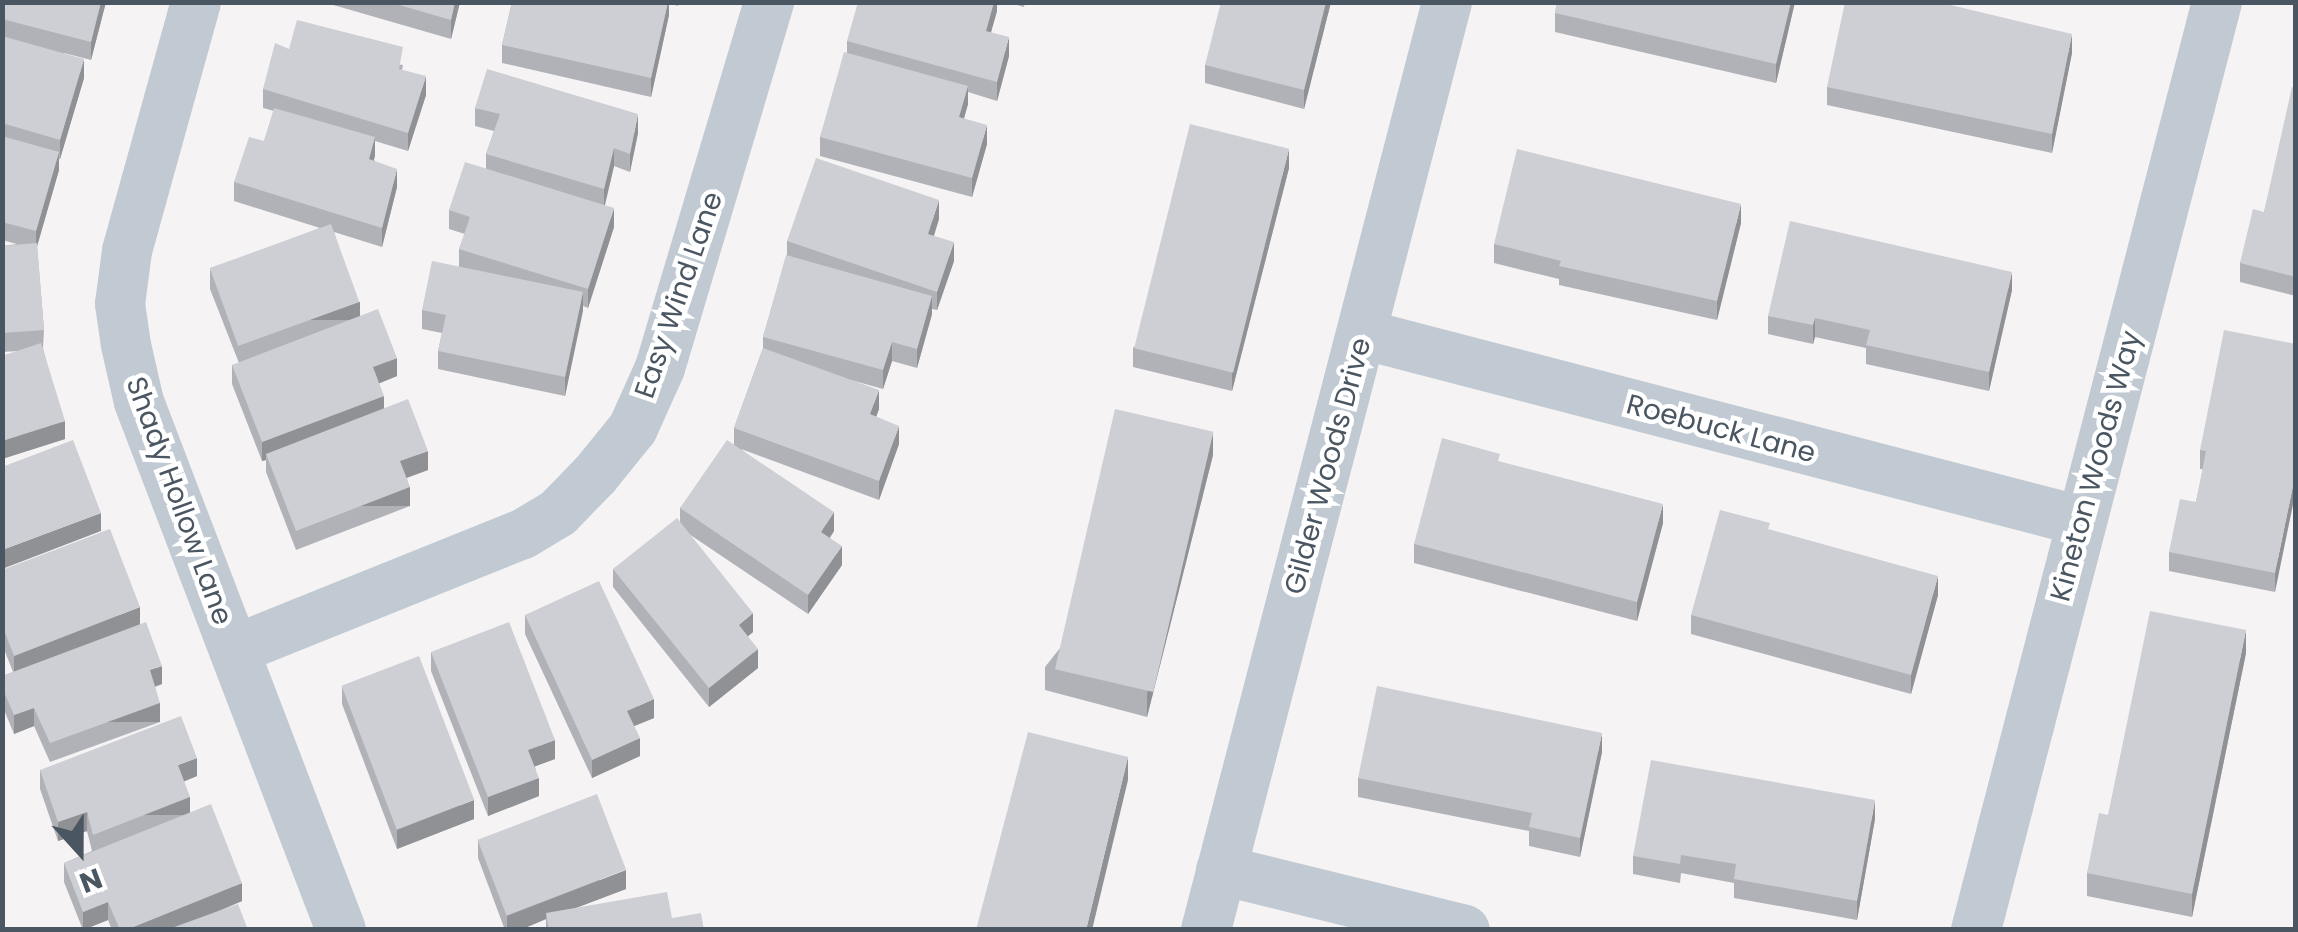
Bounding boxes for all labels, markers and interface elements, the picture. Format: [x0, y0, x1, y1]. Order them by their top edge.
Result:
street label: Easy Wind Lane [628, 187, 730, 403]
street label: Kineton Woods Way [2044, 327, 2148, 605]
street label: Gilder Woods Drive [1278, 334, 1378, 598]
street label: Shady Hollow Lane [119, 373, 239, 629]
street label: Roebuck Lane [1623, 388, 1819, 470]
north arrow [30, 802, 130, 902]
text: N [74, 858, 108, 902]

